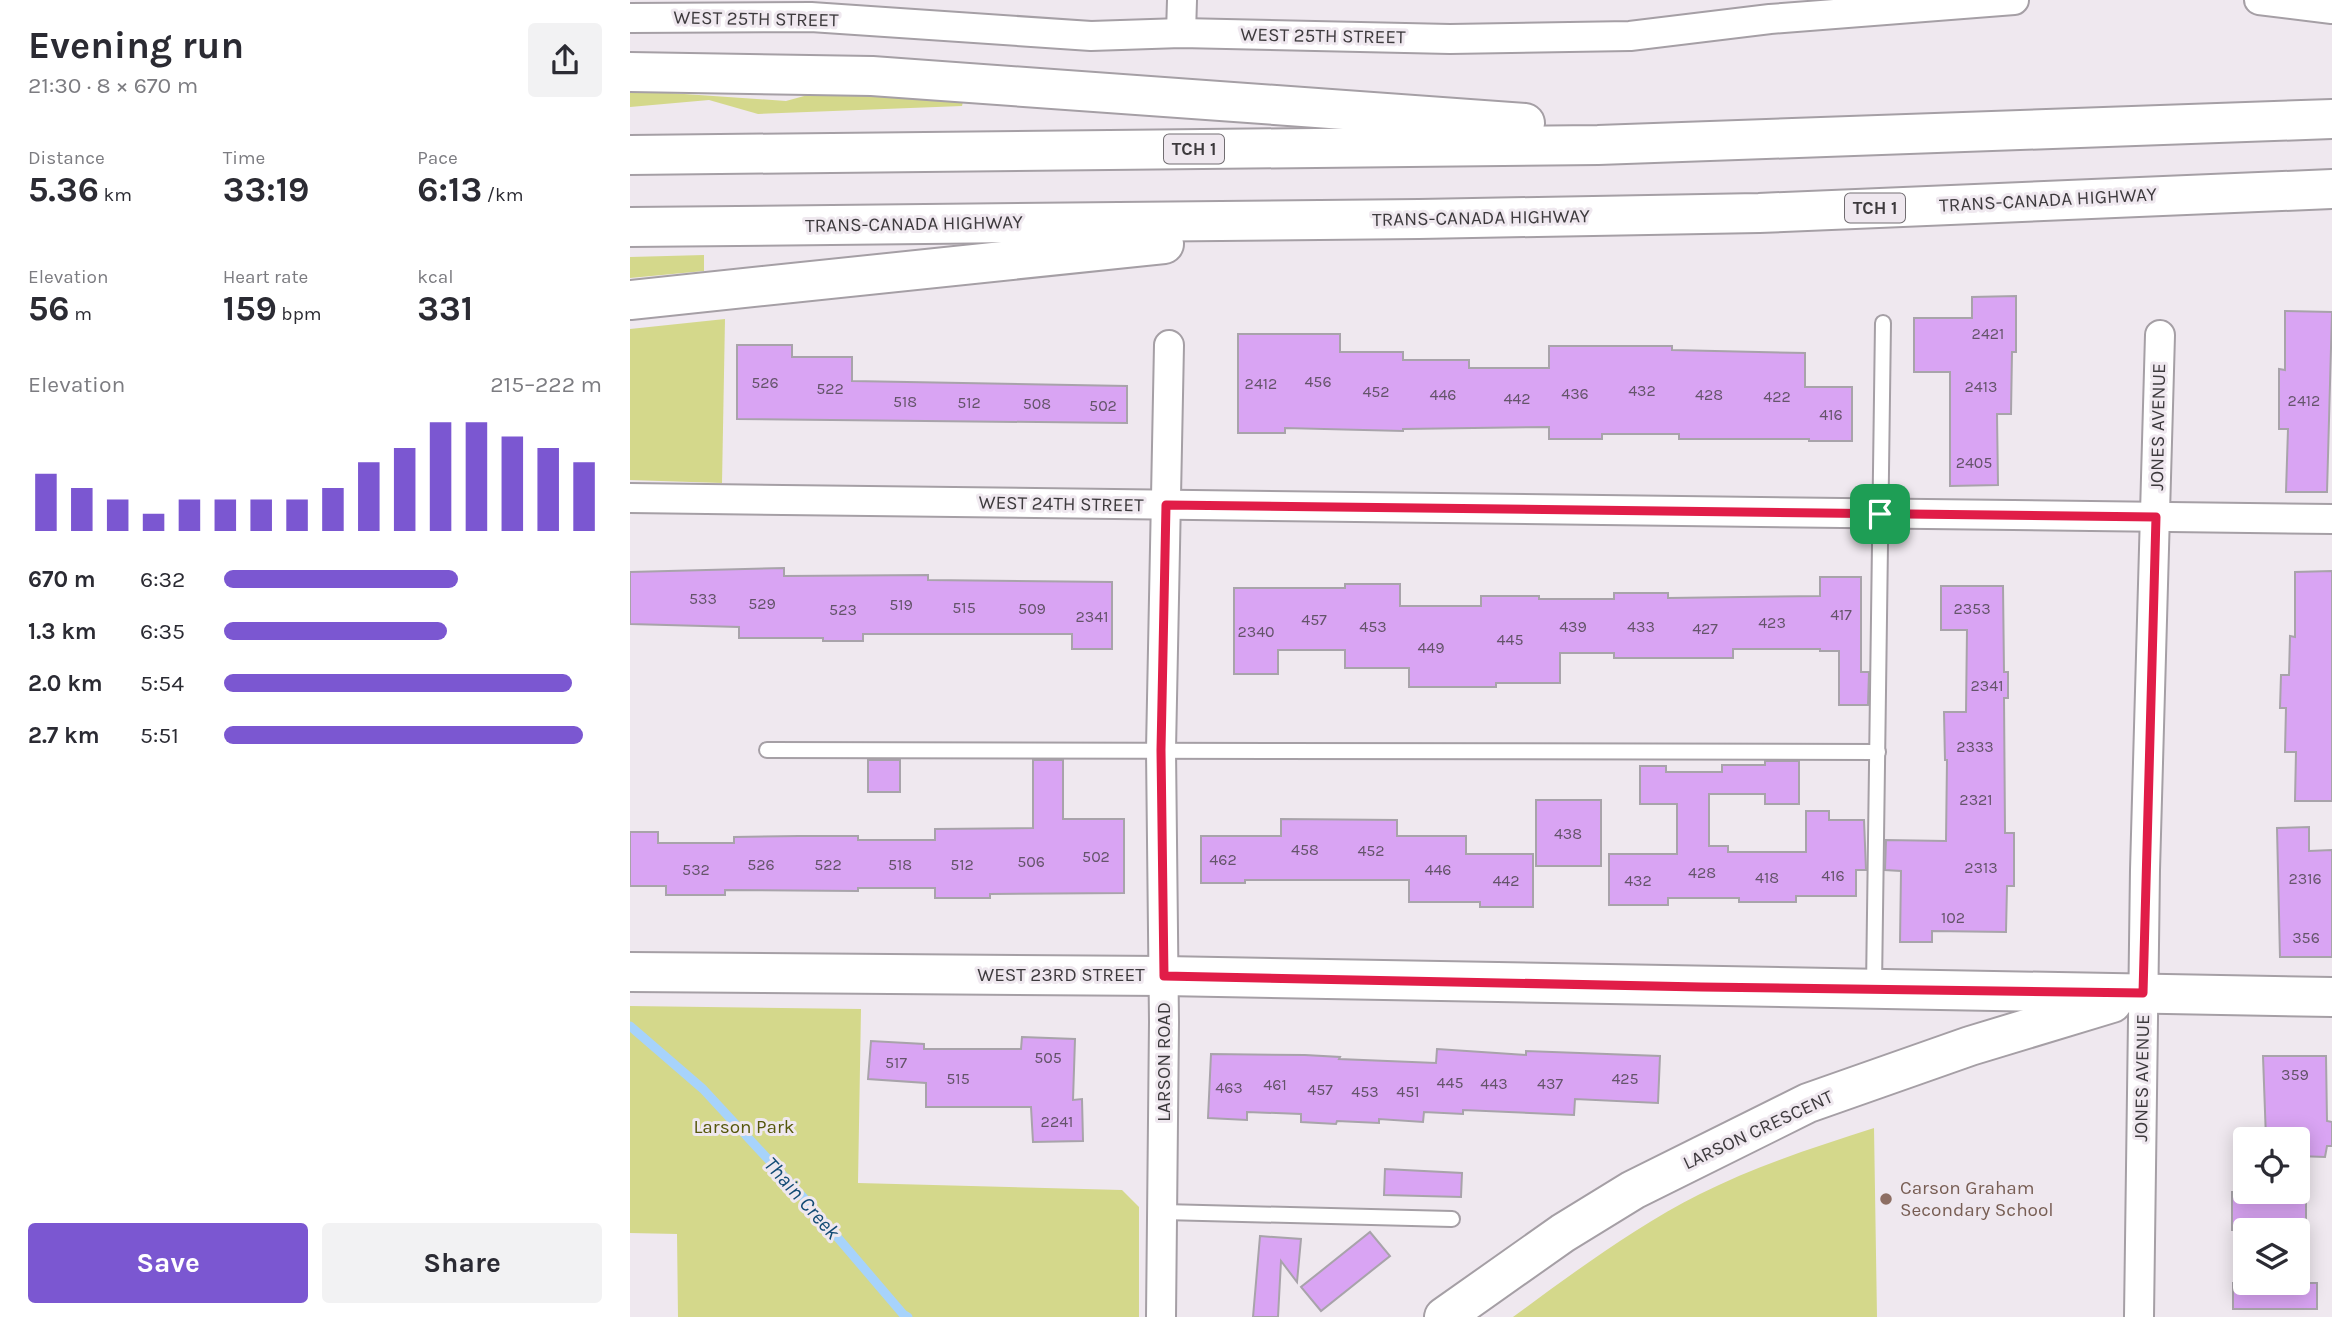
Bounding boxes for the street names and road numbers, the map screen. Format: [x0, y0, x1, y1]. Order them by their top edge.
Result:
street label: WEST 25TH STREET [673, 7, 839, 31]
street label: WEST 25TH STREET [1240, 24, 1406, 48]
road number: TCH 1 [1164, 134, 1224, 164]
street label: TRANS-CANADA HIGHWAY [1939, 183, 2158, 217]
road number: TCH 1 [1845, 194, 1905, 223]
street label: TRANS-CANADA HIGHWAY [1372, 205, 1591, 231]
street label: TRANS-CANADA HIGHWAY [805, 211, 1024, 237]
street label: JONES AVENUE [2146, 363, 2170, 491]
street label: WEST 24TH STREET [978, 492, 1144, 516]
street label: WEST 23RD STREET [977, 964, 1145, 986]
street label: LARSON ROAD [1153, 1002, 1175, 1122]
street label: JONES AVENUE [2130, 1014, 2154, 1142]
street label: LARSON CRESCENT [1679, 1085, 1837, 1174]

